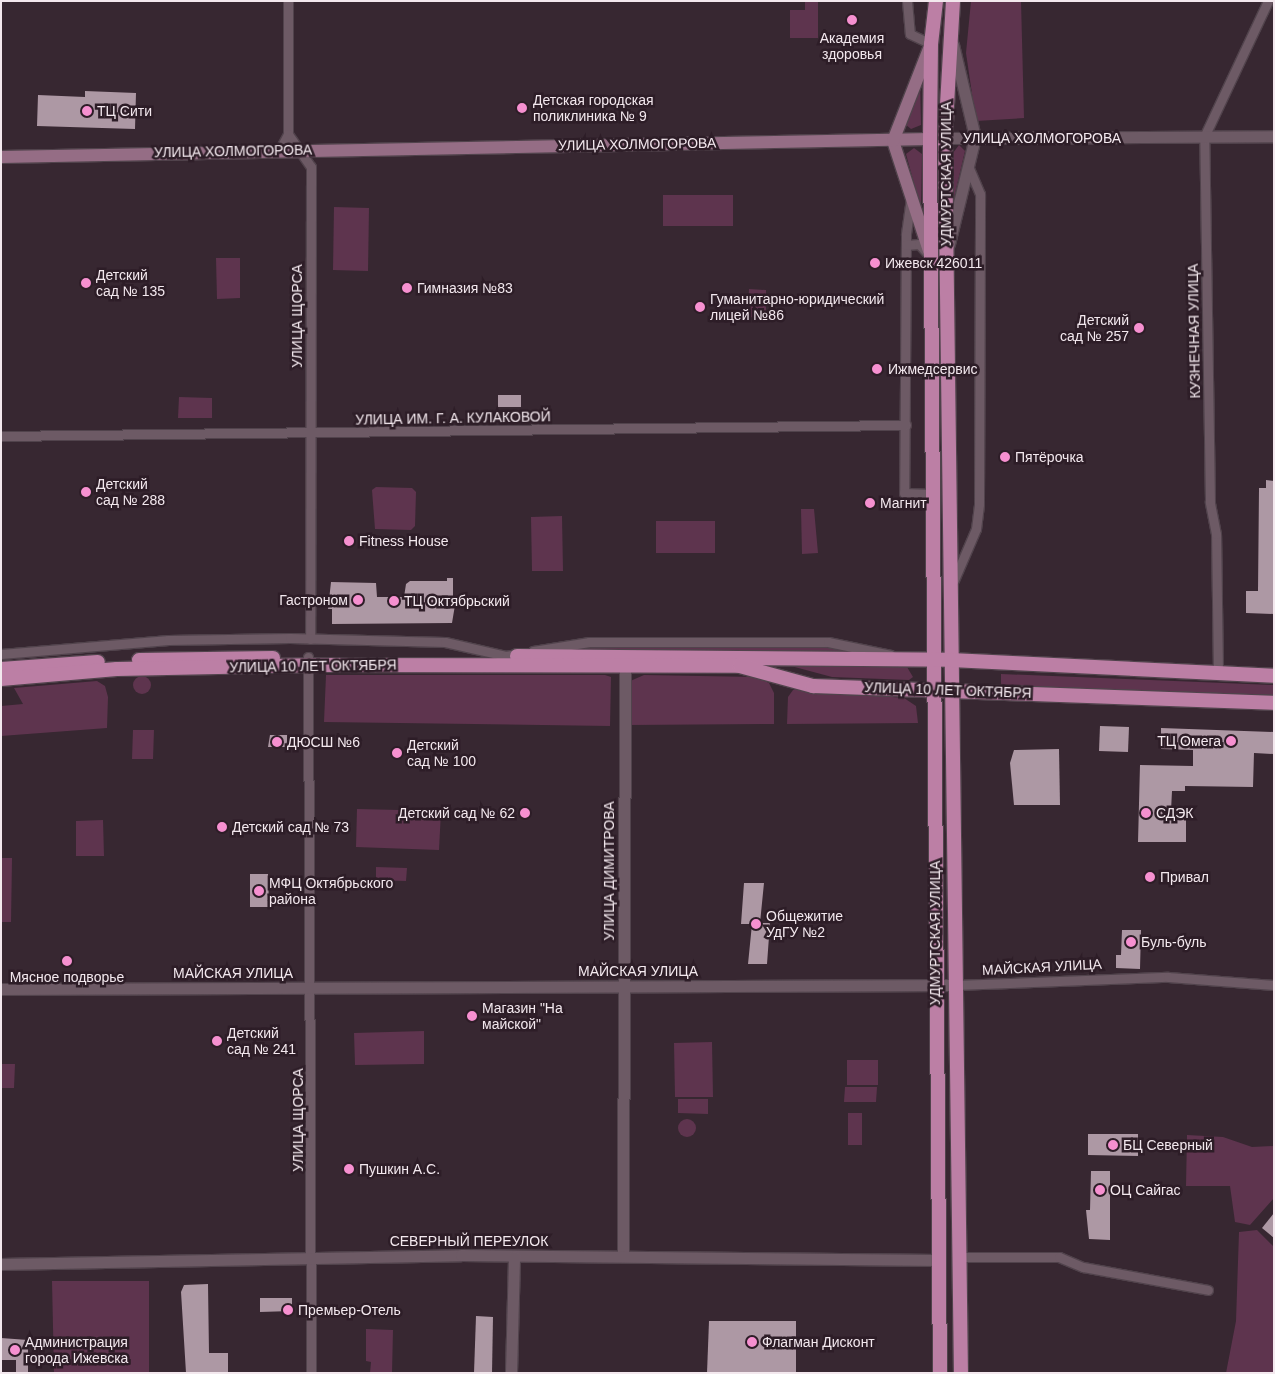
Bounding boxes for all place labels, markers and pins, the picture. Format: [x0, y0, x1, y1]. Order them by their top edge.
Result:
marker: Академия здоровья [845, 13, 859, 27]
place label: Академия здоровья [820, 30, 884, 62]
place label: Детская городская поликлиника № 9 [533, 92, 654, 124]
marker: Детская городская поликлиника № 9 [515, 101, 529, 115]
place label: ТЦ Сити [97, 103, 152, 119]
marker: ТЦ Сити [81, 105, 93, 117]
place label: Ижевск 426011 [885, 255, 982, 271]
marker: Ижевск 426011 [869, 257, 881, 269]
place label: Детский сад № 135 [96, 267, 165, 300]
marker: Детский сад № 135 [80, 277, 92, 289]
place label: Гимназия №83 [417, 280, 513, 296]
marker: Гимназия №83 [401, 282, 413, 294]
place label: Гуманитарно-юридический лицей №86 [710, 291, 884, 324]
marker: Гуманитарно-юридический лицей №86 [694, 301, 706, 313]
place label: Детский сад № 257 [1060, 312, 1129, 344]
marker: Детский сад № 257 [1133, 322, 1145, 334]
place label: Ижмедсервис [888, 361, 978, 377]
marker: Ижмедсервис [870, 362, 884, 376]
place label: Пятёрочка [1015, 449, 1084, 465]
marker: Пятёрочка [999, 451, 1011, 463]
place label: Детский сад № 288 [96, 476, 165, 508]
marker: Детский сад № 288 [80, 486, 92, 498]
place label: Магнит [880, 495, 927, 511]
marker: Магнит [864, 497, 876, 509]
place label: Fitness House [359, 533, 448, 549]
marker: Fitness House [343, 535, 355, 547]
place label: Гастроном [279, 592, 348, 608]
place label: ТЦ Октябрьский [404, 593, 510, 609]
marker: Гастроном [352, 594, 364, 606]
marker: ТЦ Октябрьский [388, 595, 400, 607]
place label: ТЦ Омега [1157, 733, 1221, 749]
place label: ДЮСШ №6 [287, 734, 360, 750]
marker: ТЦ Омега [1225, 735, 1237, 747]
marker: ДЮСШ №6 [271, 736, 283, 748]
place label: Детский сад № 100 [407, 737, 476, 770]
marker: Детский сад № 100 [391, 747, 403, 759]
place label: Детский сад № 62 [398, 805, 515, 821]
place label: СДЭК [1156, 805, 1194, 821]
marker: Детский сад № 62 [519, 807, 531, 819]
marker: СДЭК [1140, 807, 1152, 819]
place label: Детский сад № 73 [232, 819, 349, 835]
marker: Детский сад № 73 [216, 821, 228, 833]
place label: Привал [1160, 869, 1209, 885]
marker: Привал [1144, 871, 1156, 883]
place label: МФЦ Октябрьского района [269, 875, 393, 908]
marker: МФЦ Октябрьского района [253, 885, 265, 897]
place label: Общежитие УдГУ №2 [766, 908, 843, 940]
marker: Общежитие УдГУ №2 [750, 918, 762, 930]
place label: Буль-буль [1141, 934, 1207, 950]
marker: Буль-буль [1125, 936, 1137, 948]
marker: Мясное подворье [61, 955, 73, 967]
place label: Мясное подворье [10, 969, 124, 985]
place label: Магазин "На майской" [482, 1000, 563, 1032]
marker: Магазин "На майской" [466, 1010, 478, 1022]
place label: Детский сад № 241 [227, 1025, 296, 1058]
marker: Детский сад № 241 [211, 1035, 223, 1047]
place label: БЦ Северный [1123, 1137, 1213, 1153]
marker: БЦ Северный [1107, 1139, 1119, 1151]
place label: Пушкин А.С. [359, 1161, 440, 1177]
marker: Пушкин А.С. [343, 1163, 355, 1175]
place label: ОЦ Сайгас [1110, 1182, 1181, 1198]
marker: ОЦ Сайгас [1094, 1184, 1106, 1196]
place label: Премьер-Отель [298, 1302, 401, 1318]
marker: Премьер-Отель [282, 1304, 294, 1316]
place label: Администрация города Ижевска [25, 1334, 128, 1366]
place label: Флагман Дисконт [762, 1334, 875, 1350]
marker: Флагман Дисконт [746, 1336, 758, 1348]
marker: Администрация города Ижевска [9, 1344, 21, 1356]

